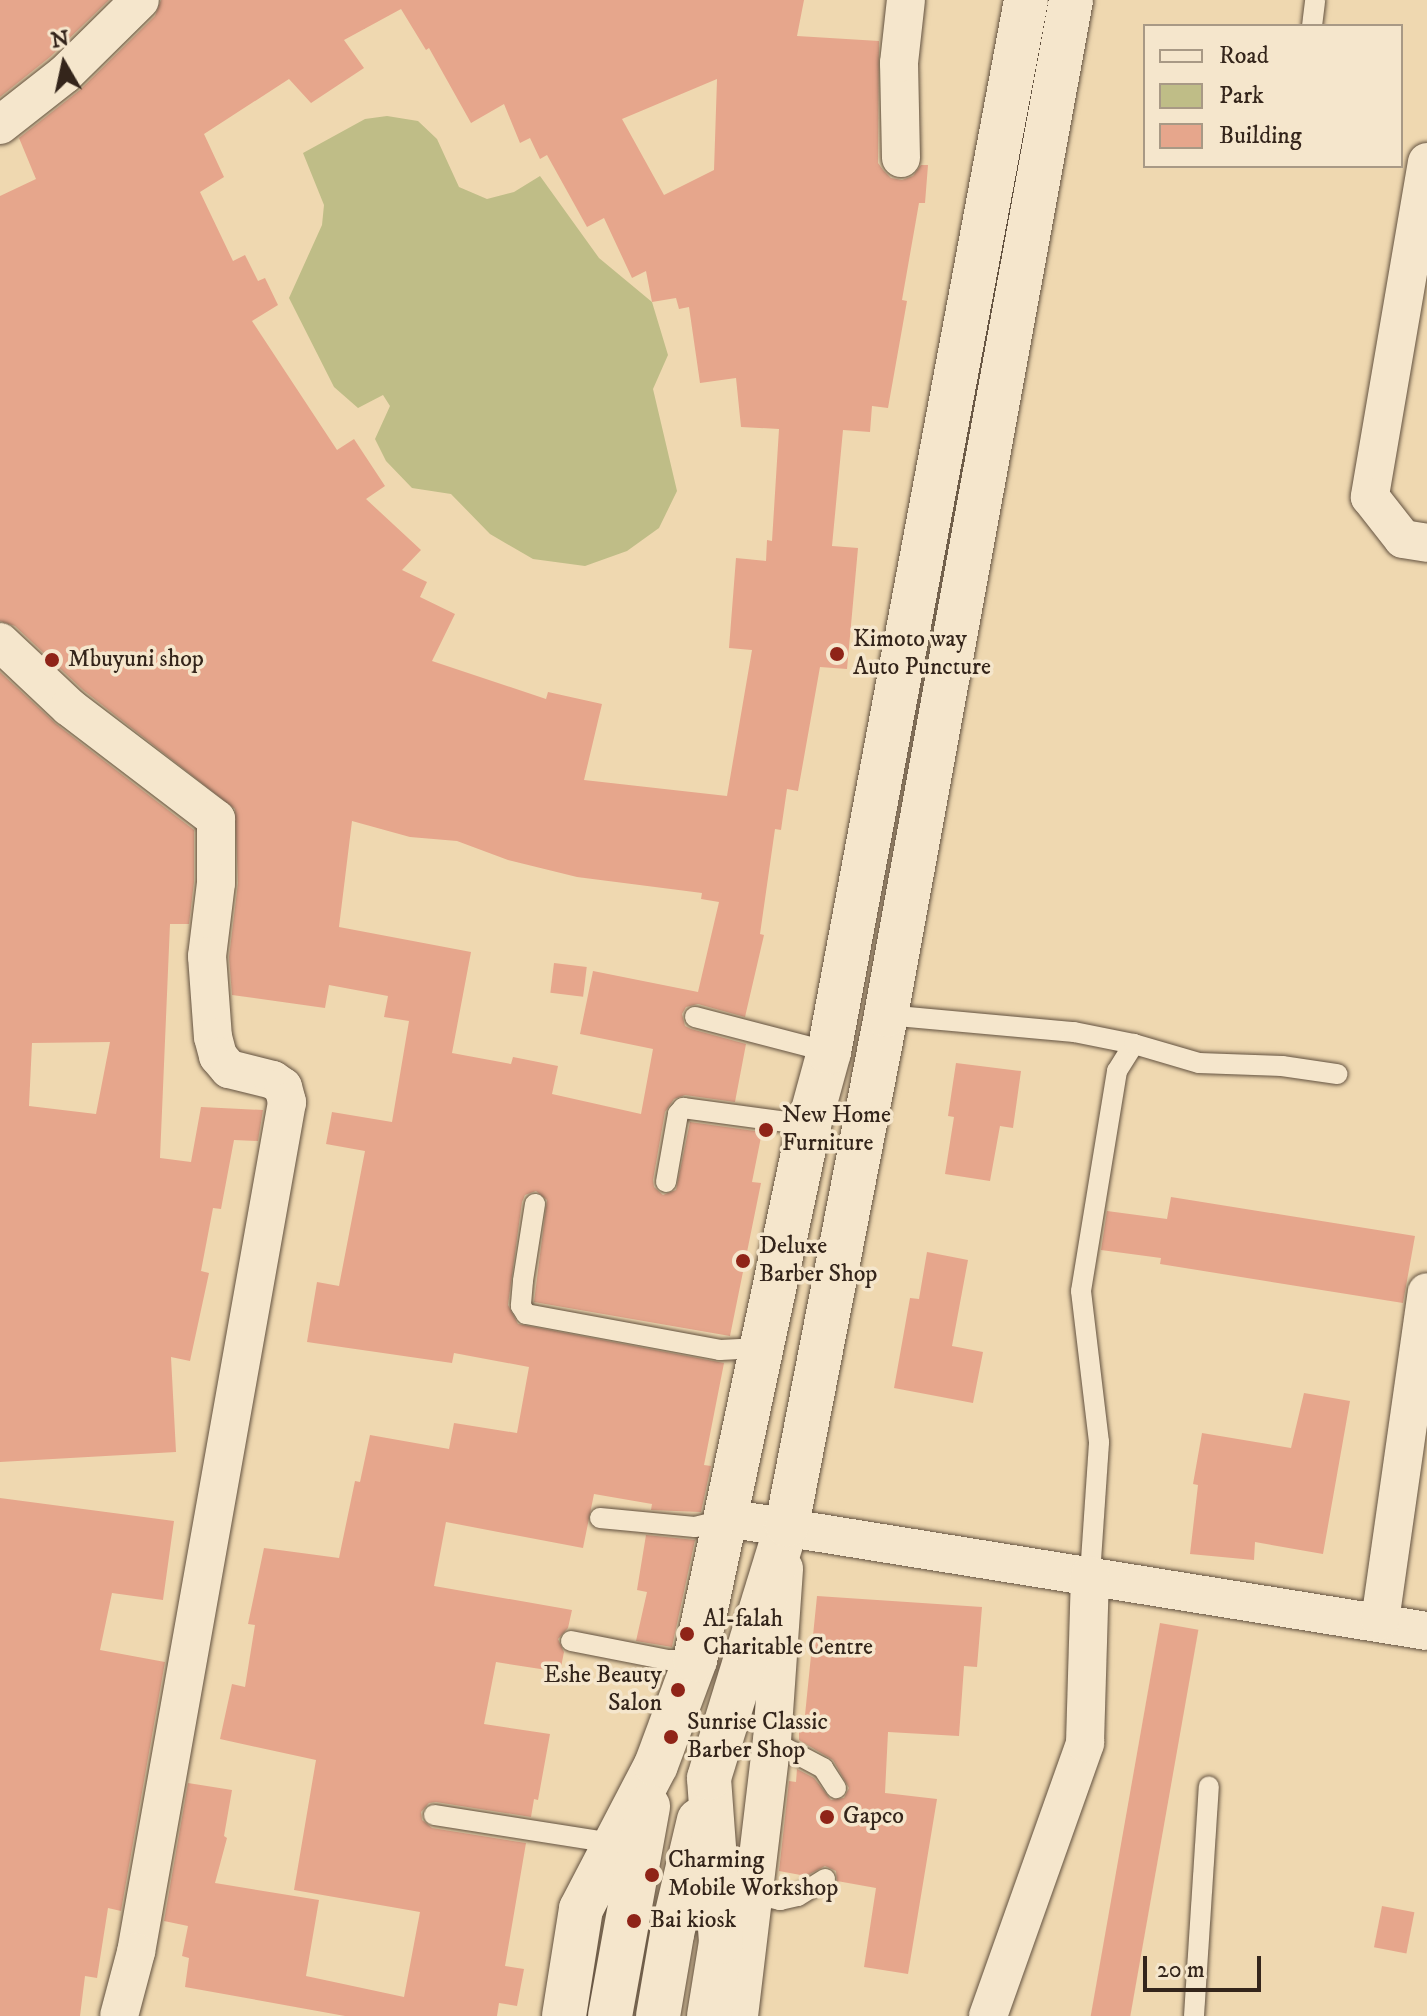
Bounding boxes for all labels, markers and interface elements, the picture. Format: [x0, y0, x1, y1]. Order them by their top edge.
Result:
north arrow [24, 24, 104, 104]
legend [1143, 24, 1403, 168]
text: N [49, 25, 71, 55]
text: Road [1219, 41, 1269, 71]
text: Park [1219, 81, 1264, 111]
text: Building [1219, 121, 1302, 151]
place label: Kimoto way Auto Puncture [853, 626, 991, 682]
marker: Kimoto way Auto Puncture [828, 645, 846, 663]
place label: Mbuyuni shop [68, 646, 204, 674]
marker: Mbuyuni shop [43, 651, 61, 669]
place label: New Home Furniture [782, 1102, 891, 1158]
marker: New Home Furniture [757, 1121, 775, 1139]
place label: Deluxe Barber Shop [759, 1233, 877, 1289]
marker: Deluxe Barber Shop [734, 1252, 752, 1270]
place label: Al-falah Charitable Centre [703, 1606, 873, 1662]
marker: Al-falah Charitable Centre [678, 1625, 696, 1643]
place label: Eshe Beauty Salon [543, 1662, 662, 1718]
marker: Eshe Beauty Salon [669, 1681, 687, 1699]
place label: Sunrise Classic Barber Shop [687, 1709, 828, 1765]
marker: Sunrise Classic Barber Shop [662, 1728, 680, 1746]
place label: Gapco [843, 1803, 904, 1831]
marker: Gapco [818, 1808, 836, 1826]
place label: Charming Mobile Workshop [668, 1847, 838, 1903]
marker: Charming Mobile Workshop [643, 1866, 661, 1884]
place label: Bai kiosk [650, 1907, 736, 1935]
marker: Bai kiosk [625, 1912, 643, 1930]
scale bar [1147, 1940, 1265, 1990]
text: 20 m [1157, 1955, 1205, 1985]

